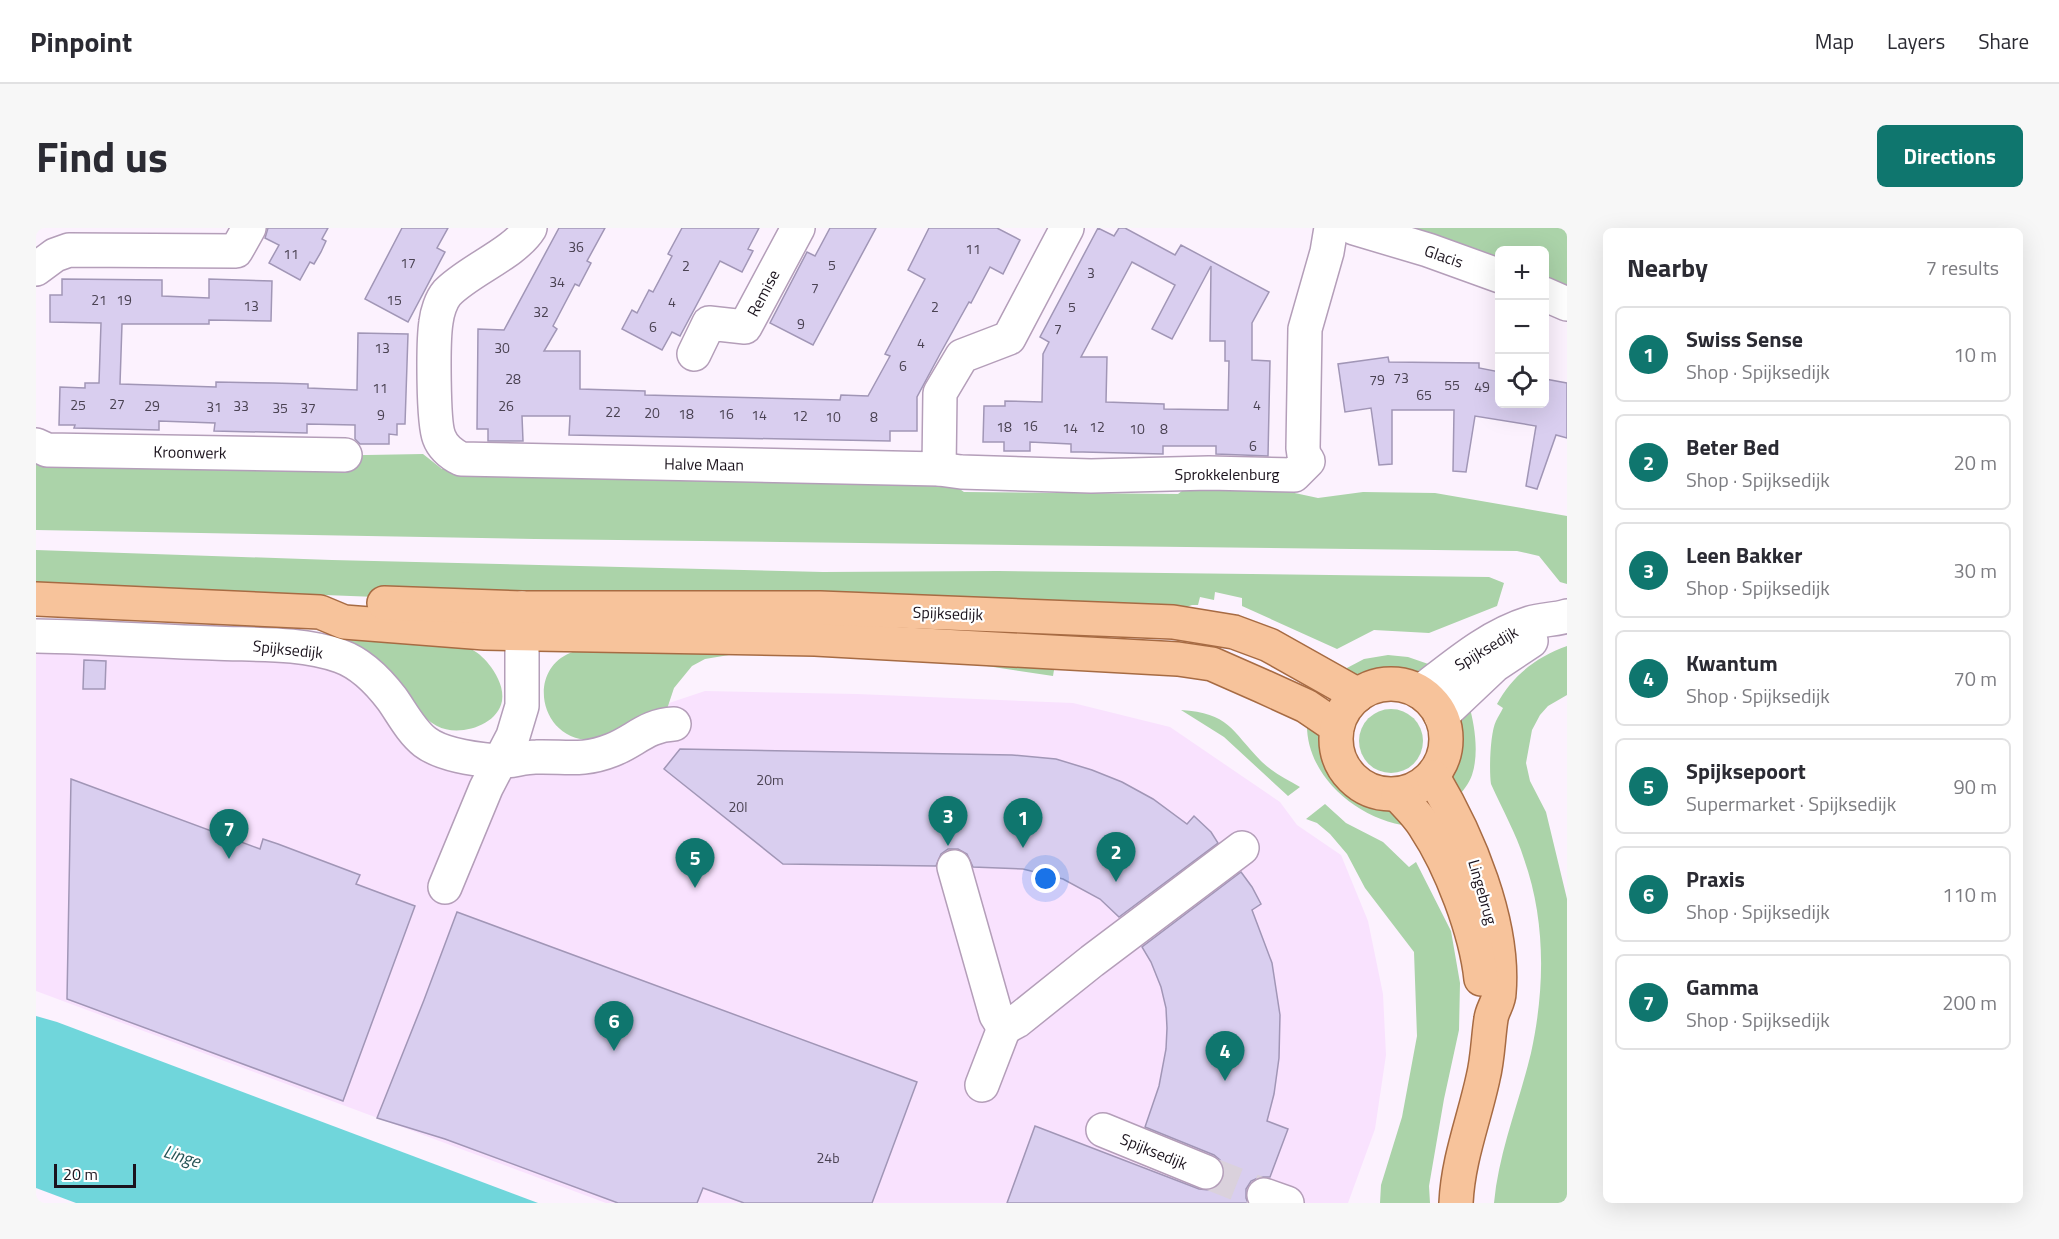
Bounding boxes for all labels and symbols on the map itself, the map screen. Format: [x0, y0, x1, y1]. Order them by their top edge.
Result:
house number: 36 [568, 236, 584, 257]
house number: 11 [965, 238, 981, 259]
street label: Glacis [1421, 238, 1467, 274]
house number: 11 [283, 243, 299, 264]
house number: 17 [400, 252, 416, 273]
house number: 5 [828, 254, 836, 275]
house number: 2 [682, 255, 690, 276]
house number: 3 [1087, 262, 1095, 283]
street label: Remise [741, 265, 785, 321]
house number: 34 [549, 271, 565, 292]
house number: 7 [811, 277, 819, 298]
house number: 21 [91, 289, 107, 310]
house number: 19 [116, 289, 132, 310]
house number: 15 [386, 289, 402, 310]
house number: 4 [668, 291, 676, 312]
house number: 13 [243, 295, 259, 316]
house number: 2 [931, 296, 939, 317]
house number: 5 [1068, 296, 1076, 317]
house number: 32 [533, 301, 549, 322]
house number: 9 [797, 313, 805, 334]
house number: 6 [649, 316, 657, 337]
house number: 7 [1054, 318, 1062, 339]
house number: 4 [917, 332, 925, 353]
house number: 13 [374, 337, 390, 358]
house number: 30 [494, 337, 510, 358]
house number: 6 [899, 355, 907, 376]
house number: 73 [1393, 367, 1409, 388]
house number: 28 [505, 368, 521, 389]
house number: 79 [1369, 369, 1385, 390]
house number: 55 [1444, 374, 1460, 395]
house number: 49 [1474, 376, 1490, 397]
house number: 11 [372, 377, 388, 398]
house number: 65 [1416, 384, 1432, 405]
house number: 27 [109, 393, 125, 414]
house number: 25 [70, 394, 86, 415]
house number: 4 [1253, 394, 1261, 415]
house number: 29 [144, 395, 160, 416]
house number: 33 [233, 395, 249, 416]
house number: 26 [498, 395, 514, 416]
house number: 31 [206, 396, 222, 417]
house number: 35 [272, 397, 288, 418]
house number: 37 [300, 397, 316, 418]
house number: 22 [605, 401, 621, 422]
house number: 20 [644, 402, 660, 423]
house number: 18 [678, 403, 694, 424]
house number: 16 [718, 403, 734, 424]
house number: 9 [377, 404, 385, 425]
house number: 14 [751, 404, 767, 425]
house number: 12 [792, 405, 808, 426]
house number: 10 [825, 406, 841, 427]
house number: 8 [870, 406, 878, 427]
house number: 16 [1022, 415, 1038, 436]
house number: 18 [996, 416, 1012, 437]
house number: 12 [1089, 416, 1105, 437]
house number: 14 [1062, 417, 1078, 438]
house number: 10 [1129, 418, 1145, 439]
house number: 8 [1160, 418, 1168, 439]
house number: 6 [1249, 435, 1257, 456]
street label: Kroonwerk [153, 439, 227, 465]
street label: Halve Maan [664, 451, 744, 477]
street label: Sprokkelenburg [1174, 462, 1280, 486]
street label: Spijksedijk [912, 600, 984, 626]
street label: Spijksedijk [1450, 619, 1523, 676]
street label: Spijksedijk [252, 633, 325, 665]
house number: 20m [756, 769, 784, 790]
house number: 20l [729, 796, 747, 817]
pin: 3 [928, 796, 968, 846]
pin: 1 [1004, 798, 1042, 848]
pin: 7 [210, 810, 248, 859]
pin: 2 [1096, 832, 1136, 882]
pin: 5 [676, 838, 714, 888]
street label: Lingebrug [1462, 857, 1504, 927]
your location [1031, 864, 1060, 893]
pin: 6 [594, 1002, 634, 1051]
pin: 4 [1206, 1032, 1244, 1081]
street label: Spijksedijk [1117, 1127, 1191, 1175]
water label: Linge [160, 1137, 205, 1175]
house number: 24b [816, 1147, 840, 1168]
scale bar [54, 1161, 136, 1188]

